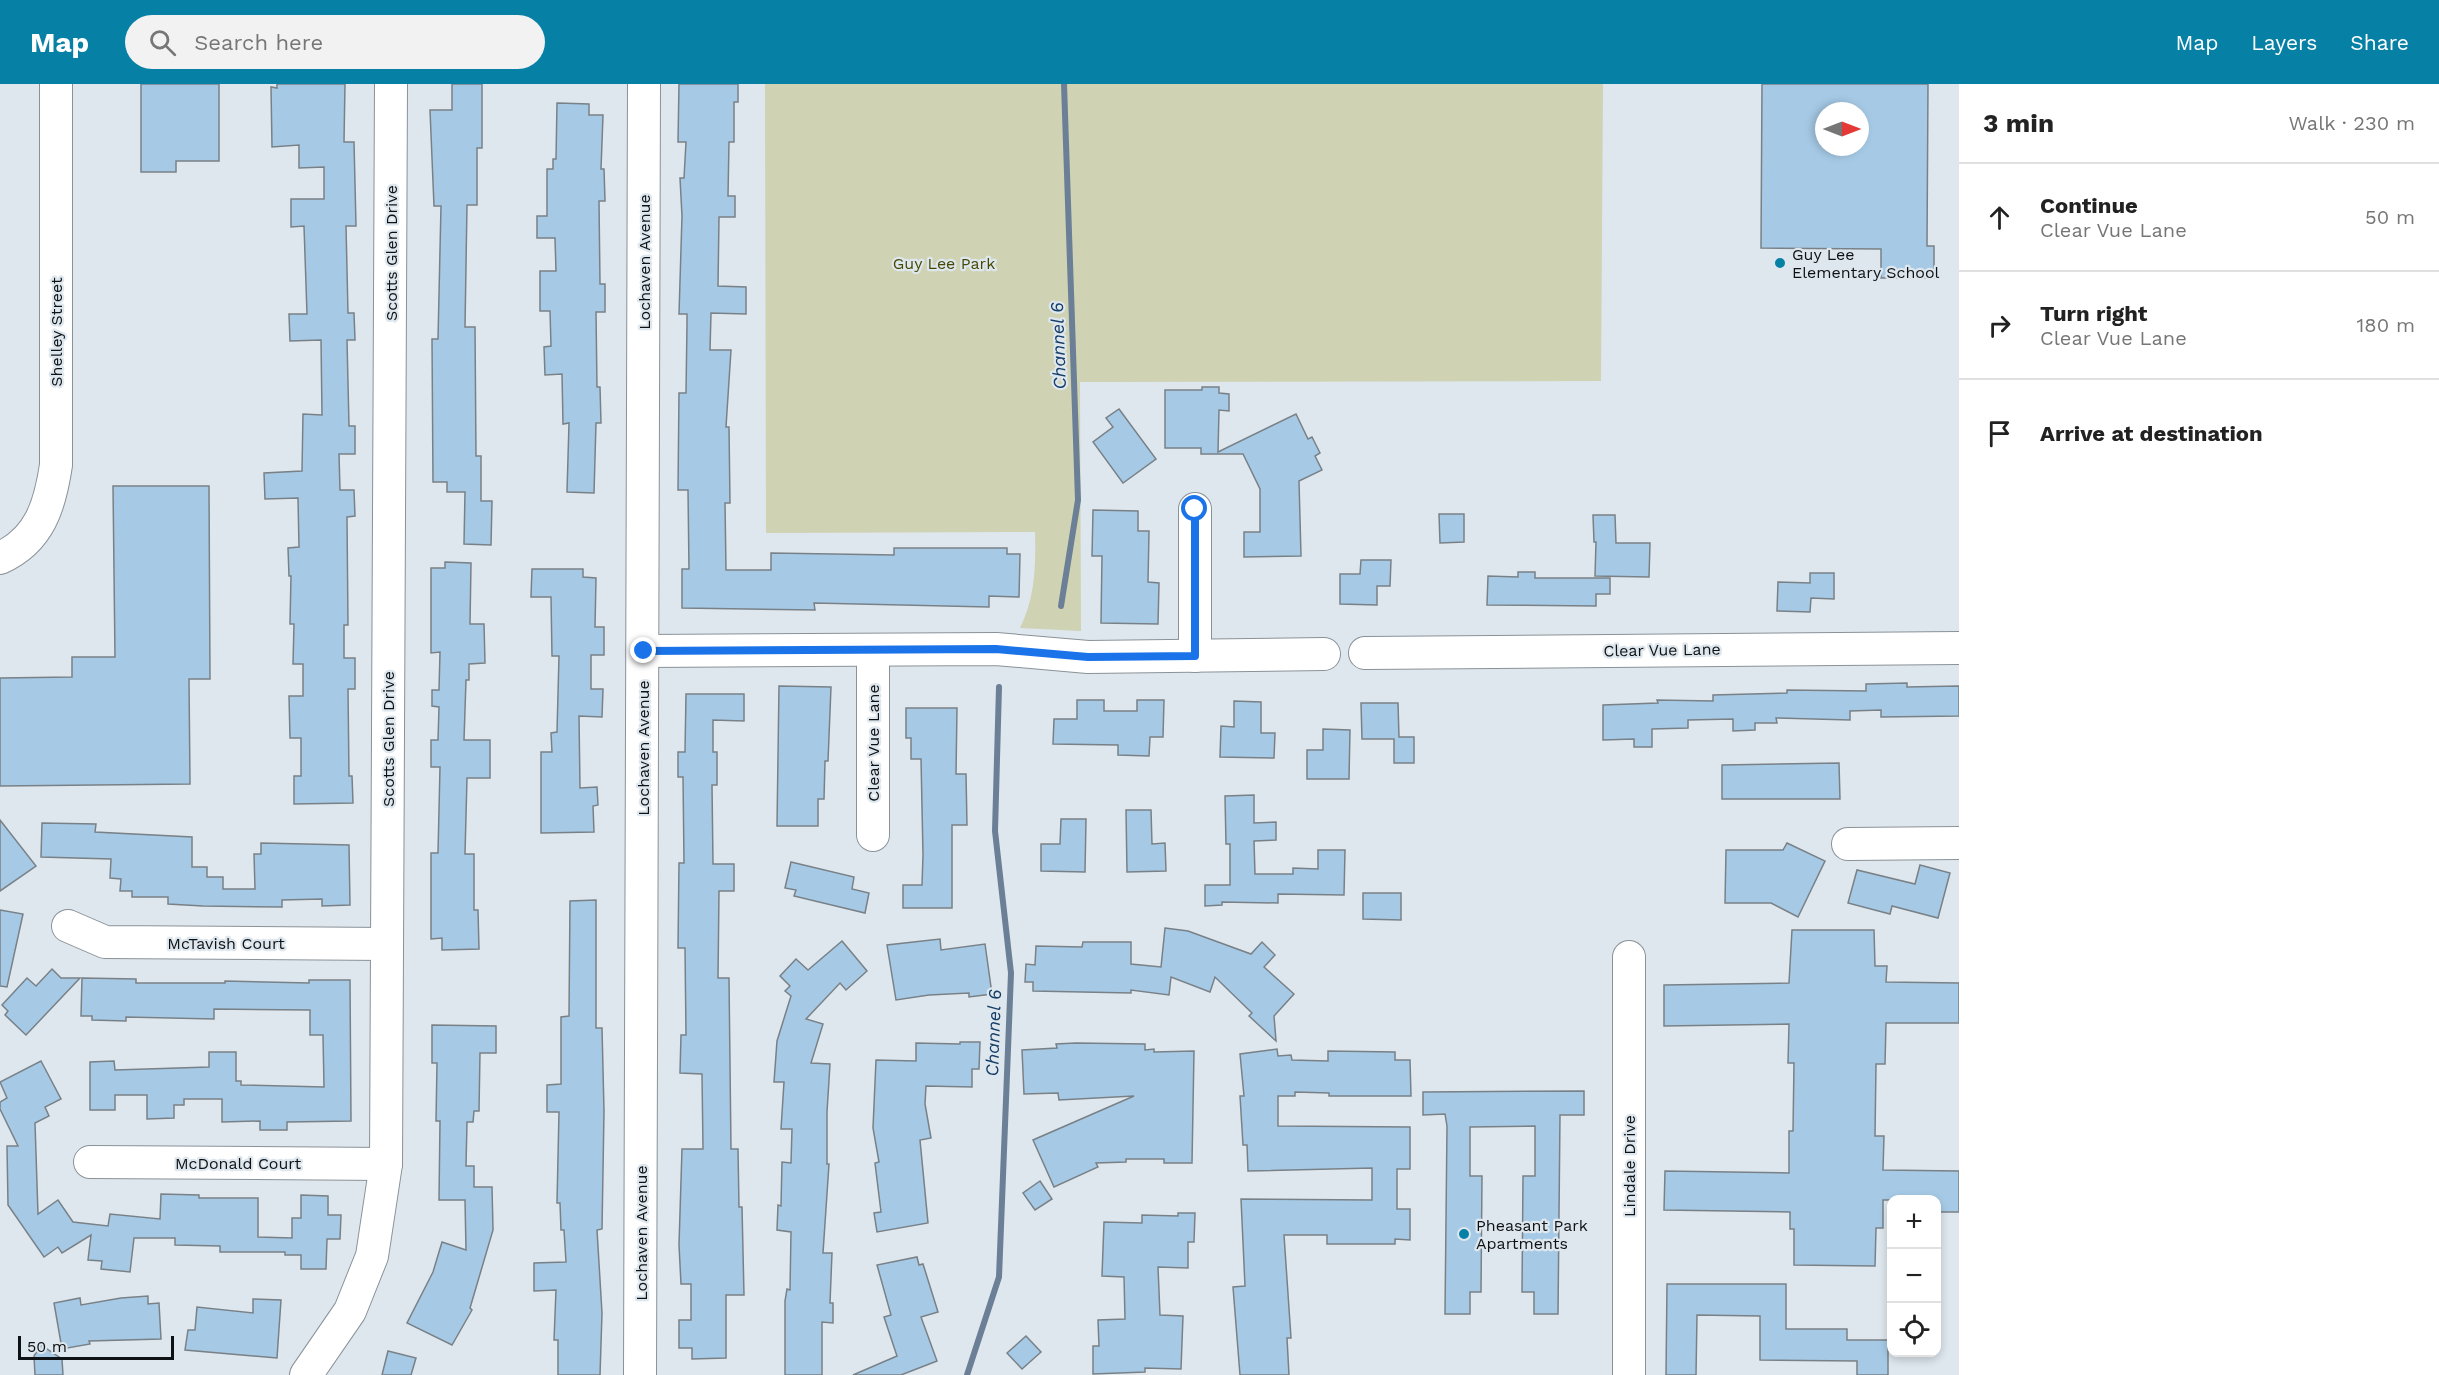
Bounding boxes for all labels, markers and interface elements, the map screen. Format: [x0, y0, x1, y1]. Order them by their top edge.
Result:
search box [125, 15, 545, 69]
text: Map [30, 26, 89, 59]
icon: search [146, 26, 179, 59]
text: Search here [194, 30, 323, 55]
text: Map [2175, 30, 2218, 55]
text: Layers [2251, 30, 2317, 55]
text: Share [2350, 30, 2409, 55]
north arrow [1815, 102, 1869, 156]
text: 3 min [1983, 108, 2054, 138]
text: Walk · 230 m [2288, 111, 2415, 135]
street label: Scotts Glen Drive [382, 185, 401, 321]
text: Continue [2040, 193, 2138, 218]
street label: Lochaven Avenue [635, 194, 654, 330]
icon: ahead [1983, 201, 2016, 234]
text: 50 m [2365, 205, 2415, 229]
text: Clear Vue Lane [2040, 218, 2187, 242]
place label: Guy Lee Elementary School [1792, 245, 1940, 282]
park label: Guy Lee Park [893, 254, 995, 273]
marker: Guy Lee Elementary School [1773, 256, 1787, 270]
street label: Shelley Street [47, 277, 66, 387]
text: Turn right [2040, 301, 2147, 326]
water label: Channel 6 [1046, 302, 1070, 390]
icon: right [1983, 309, 2016, 342]
text: 180 m [2357, 313, 2415, 337]
text: Clear Vue Lane [2040, 326, 2187, 350]
icon: arrive [1983, 417, 2016, 450]
text: Arrive at destination [2040, 421, 2263, 446]
route start [1181, 495, 1207, 521]
route end [630, 637, 656, 663]
street label: Clear Vue Lane [1603, 639, 1721, 661]
street label: Scotts Glen Drive [379, 671, 398, 807]
street label: Lochaven Avenue [634, 680, 653, 816]
street label: Clear Vue Lane [864, 684, 883, 802]
street label: McTavish Court [167, 934, 285, 953]
water label: Channel 6 [981, 989, 1005, 1077]
street label: Lindale Drive [1620, 1115, 1639, 1217]
street label: McDonald Court [175, 1154, 301, 1173]
street label: Lochaven Avenue [632, 1165, 651, 1301]
map controls [1887, 1195, 1941, 1357]
button: + [1887, 1195, 1941, 1249]
place label: Pheasant Park Apartments [1476, 1216, 1588, 1253]
marker: Pheasant Park Apartments [1457, 1227, 1471, 1241]
button: − [1887, 1249, 1941, 1303]
button: locate [1887, 1303, 1941, 1357]
scale bar [18, 1333, 174, 1360]
text: 50 m [27, 1337, 67, 1356]

